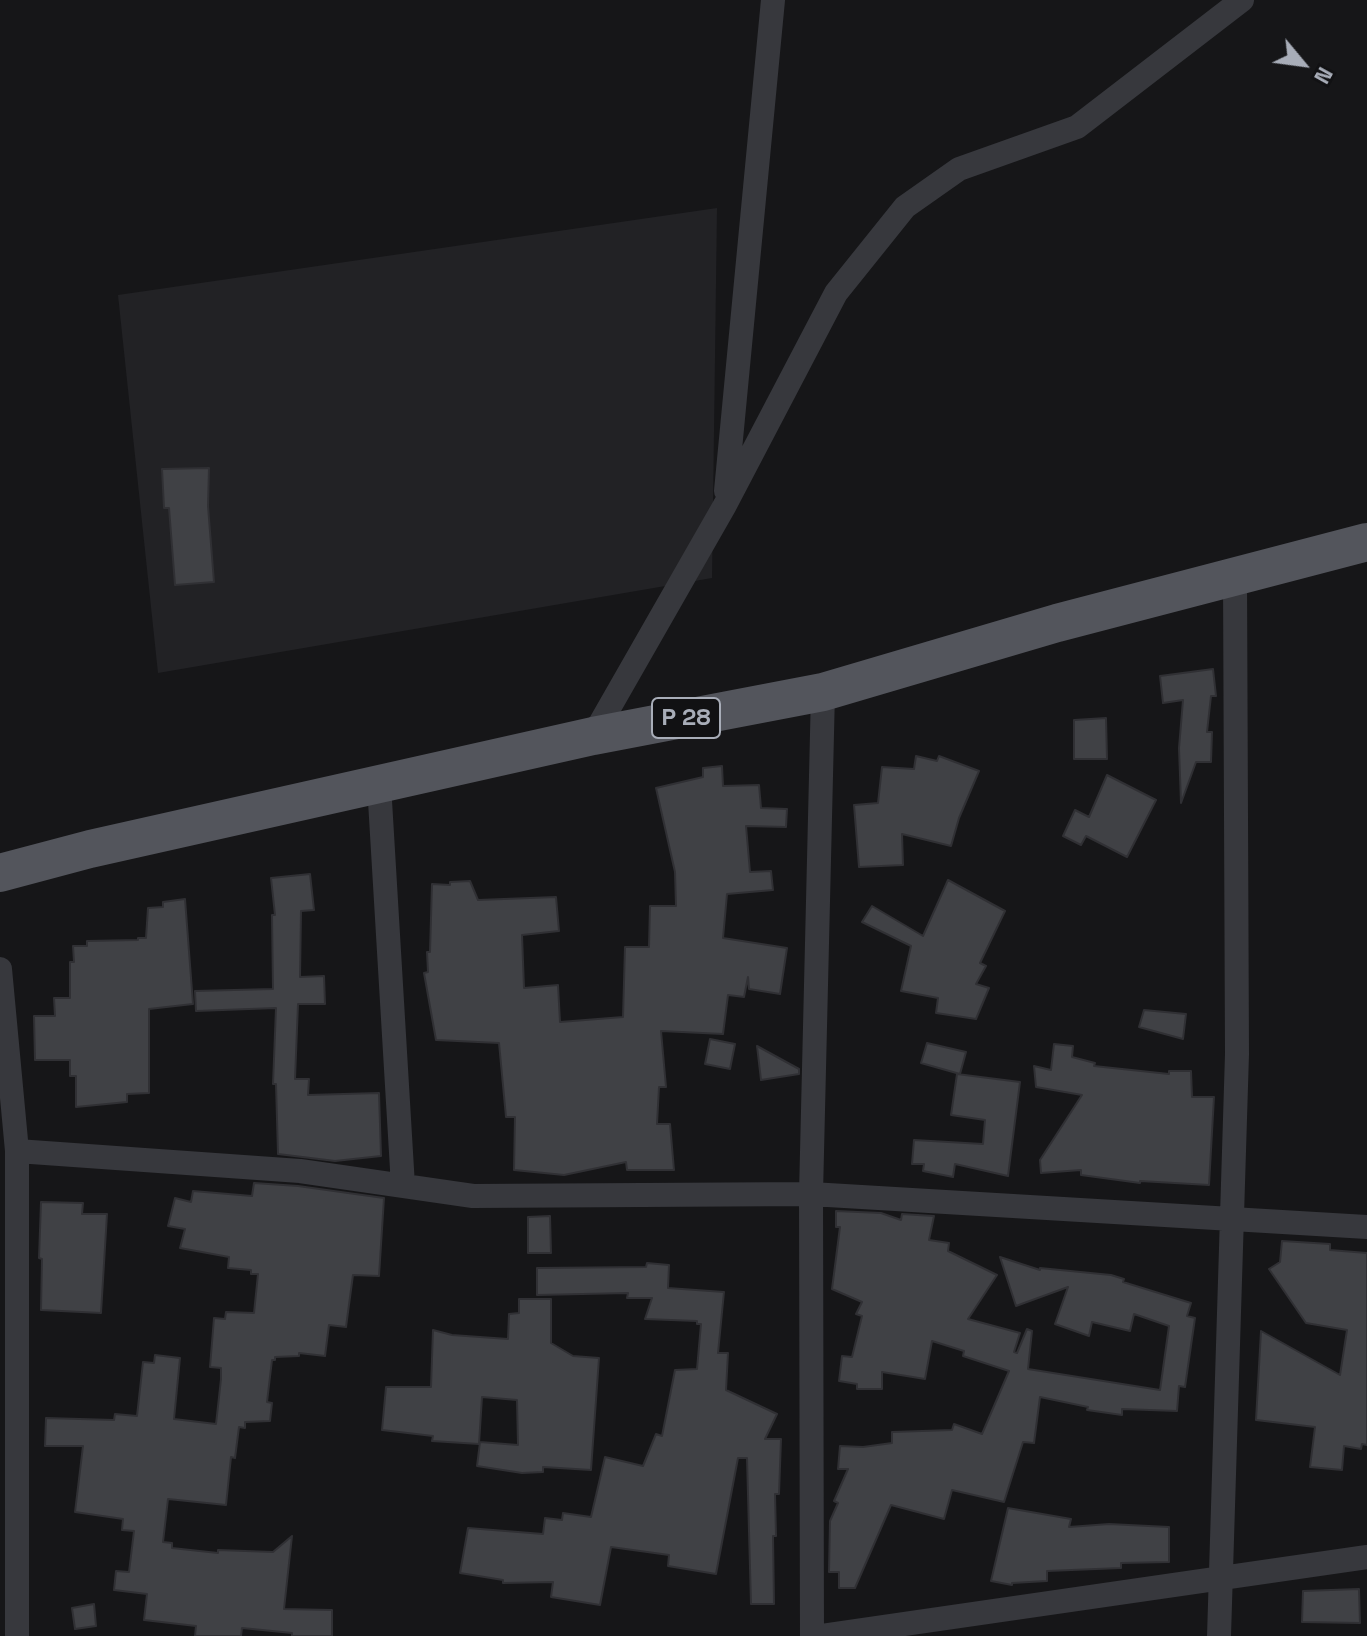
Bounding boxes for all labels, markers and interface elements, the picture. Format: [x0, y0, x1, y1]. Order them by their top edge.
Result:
north arrow [1263, 24, 1343, 104]
text: N [1308, 62, 1340, 89]
road number: P 28 [652, 698, 720, 738]

